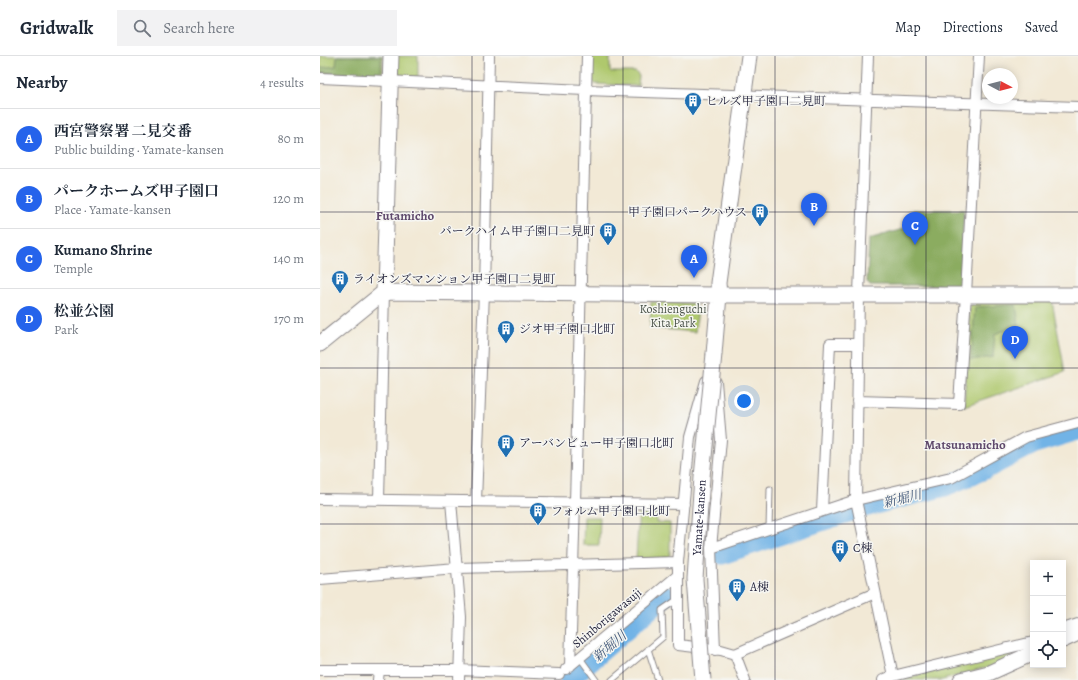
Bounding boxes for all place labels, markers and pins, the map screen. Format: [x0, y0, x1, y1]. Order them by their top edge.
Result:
building icon: ヒルズ甲子園口二見町 [683, 91, 703, 116]
place label: ヒルズ甲子園口二見町 [706, 93, 826, 109]
pin: B [801, 193, 827, 226]
building icon: 甲子園口パークハウス [750, 202, 770, 227]
place label: 甲子園口パークハウス [628, 204, 747, 220]
pin: C [902, 212, 928, 245]
building icon: パークハイム甲子園口二見町 [598, 221, 618, 246]
place label: パークハイム甲子園口二見町 [440, 223, 595, 239]
pin: A [681, 245, 707, 278]
building icon: ライオンズマンション甲子園口二見町 [330, 269, 350, 294]
place label: ライオンズマンション甲子園口二見町 [353, 271, 555, 287]
building icon: ジオ甲子園口北町 [496, 319, 516, 344]
place label: ジオ甲子園口北町 [519, 321, 615, 337]
pin: D [1002, 326, 1028, 359]
building icon: アーバンビュー甲子園口北町 [496, 433, 516, 458]
place label: アーバンビュー甲子園口北町 [519, 435, 674, 451]
building icon: フォルム甲子園口北町 [528, 501, 548, 526]
place label: フォルム甲子園口北町 [551, 503, 670, 519]
building icon: C棟 [830, 538, 850, 563]
place label: C棟 [853, 540, 873, 556]
building icon: A棟 [727, 577, 747, 602]
place label: A棟 [749, 579, 769, 595]

